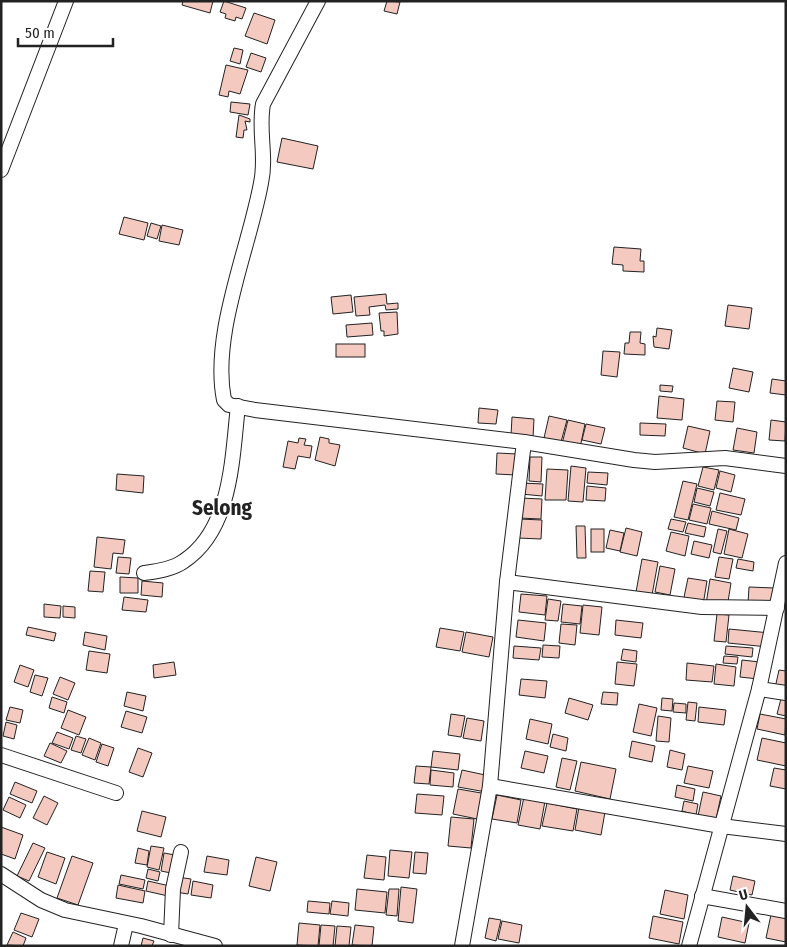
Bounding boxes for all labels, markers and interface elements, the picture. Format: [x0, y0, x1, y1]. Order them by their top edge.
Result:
scale bar [18, 15, 112, 47]
text: 50 m [25, 24, 55, 42]
district label: Selong [192, 495, 252, 521]
north arrow [722, 882, 772, 932]
text: U [737, 886, 750, 904]

